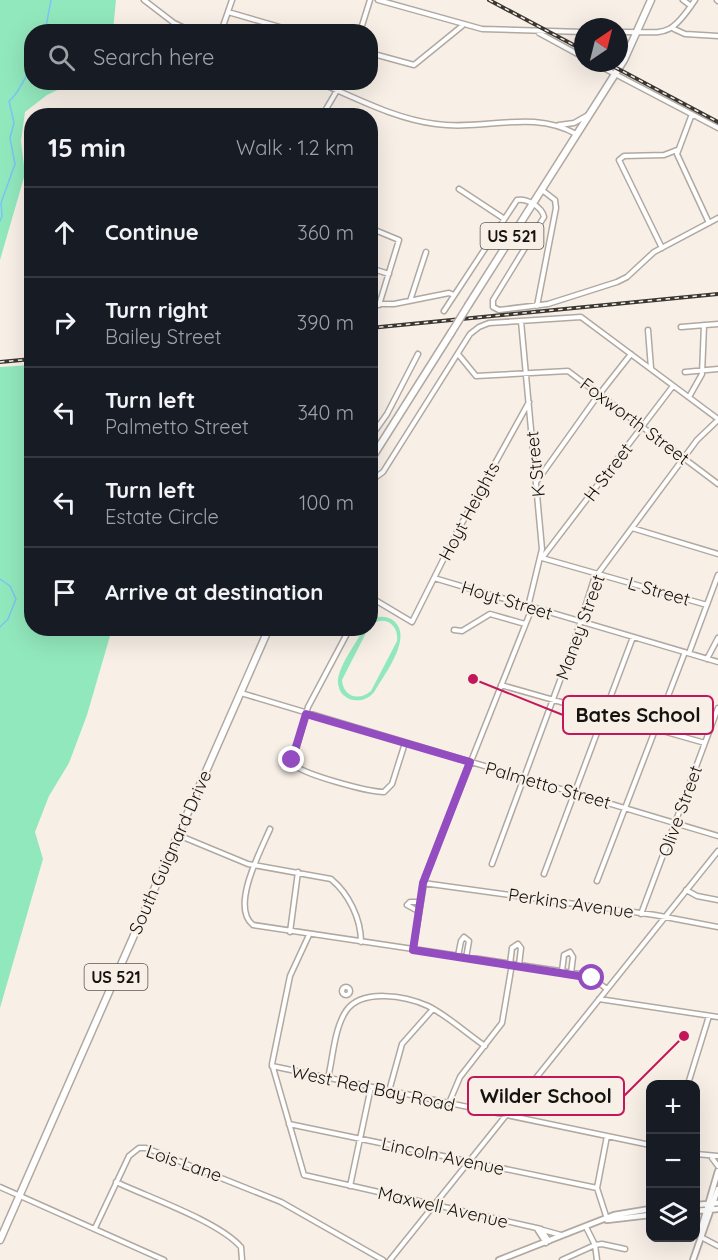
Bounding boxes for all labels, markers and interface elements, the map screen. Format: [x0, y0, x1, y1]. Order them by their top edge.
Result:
north arrow [574, 18, 628, 72]
search box [24, 24, 378, 90]
icon: search [45, 41, 78, 74]
text: Search here [93, 43, 214, 71]
text: 15 min [48, 131, 126, 164]
text: Walk · 1.2 km [236, 135, 354, 160]
icon: ahead [48, 216, 81, 249]
text: Continue [105, 218, 199, 246]
text: 360 m [297, 220, 354, 245]
road number: US 521 [480, 223, 544, 249]
text: Turn right [105, 296, 209, 324]
icon: right [48, 306, 81, 339]
text: 390 m [297, 310, 354, 335]
text: Bailey Street [105, 324, 222, 349]
street label: Foxworth Street [576, 372, 694, 470]
text: Turn left [105, 386, 195, 414]
icon: left [48, 396, 81, 429]
text: 340 m [297, 400, 354, 425]
text: Palmetto Street [105, 414, 249, 439]
street label: K Street [520, 430, 550, 498]
street label: H Street [579, 438, 637, 506]
street label: Hoyt Heights [433, 458, 505, 564]
text: Turn left [105, 476, 195, 504]
icon: left [48, 486, 81, 519]
text: 100 m [299, 490, 354, 515]
text: Estate Circle [105, 504, 219, 529]
street label: Maney Street [550, 571, 610, 683]
street label: L Street [625, 571, 693, 611]
street label: Hoyt Street [459, 575, 555, 625]
icon: arrive [48, 576, 81, 609]
text: Arrive at destination [105, 578, 323, 606]
callout: Bates School [563, 696, 713, 734]
text: Bates School [575, 702, 701, 727]
route end [278, 746, 304, 772]
street label: Palmetto Street [483, 756, 613, 814]
street label: Olive Street [653, 762, 707, 860]
street label: South Guignard Drive [123, 766, 217, 938]
street label: Perkins Avenue [507, 883, 635, 923]
road number: US 521 [84, 964, 148, 990]
route start [578, 964, 604, 990]
street label: West Red Bay Road [289, 1059, 457, 1117]
callout: Wilder School [468, 1077, 624, 1115]
map controls [646, 1080, 700, 1242]
button: + [646, 1080, 700, 1134]
text: Wilder School [480, 1083, 612, 1108]
street label: Lincoln Avenue [379, 1132, 507, 1180]
button: − [646, 1134, 700, 1188]
street label: Lois Lane [143, 1139, 225, 1187]
street label: Maxwell Avenue [376, 1181, 510, 1233]
button: layers [646, 1188, 700, 1242]

